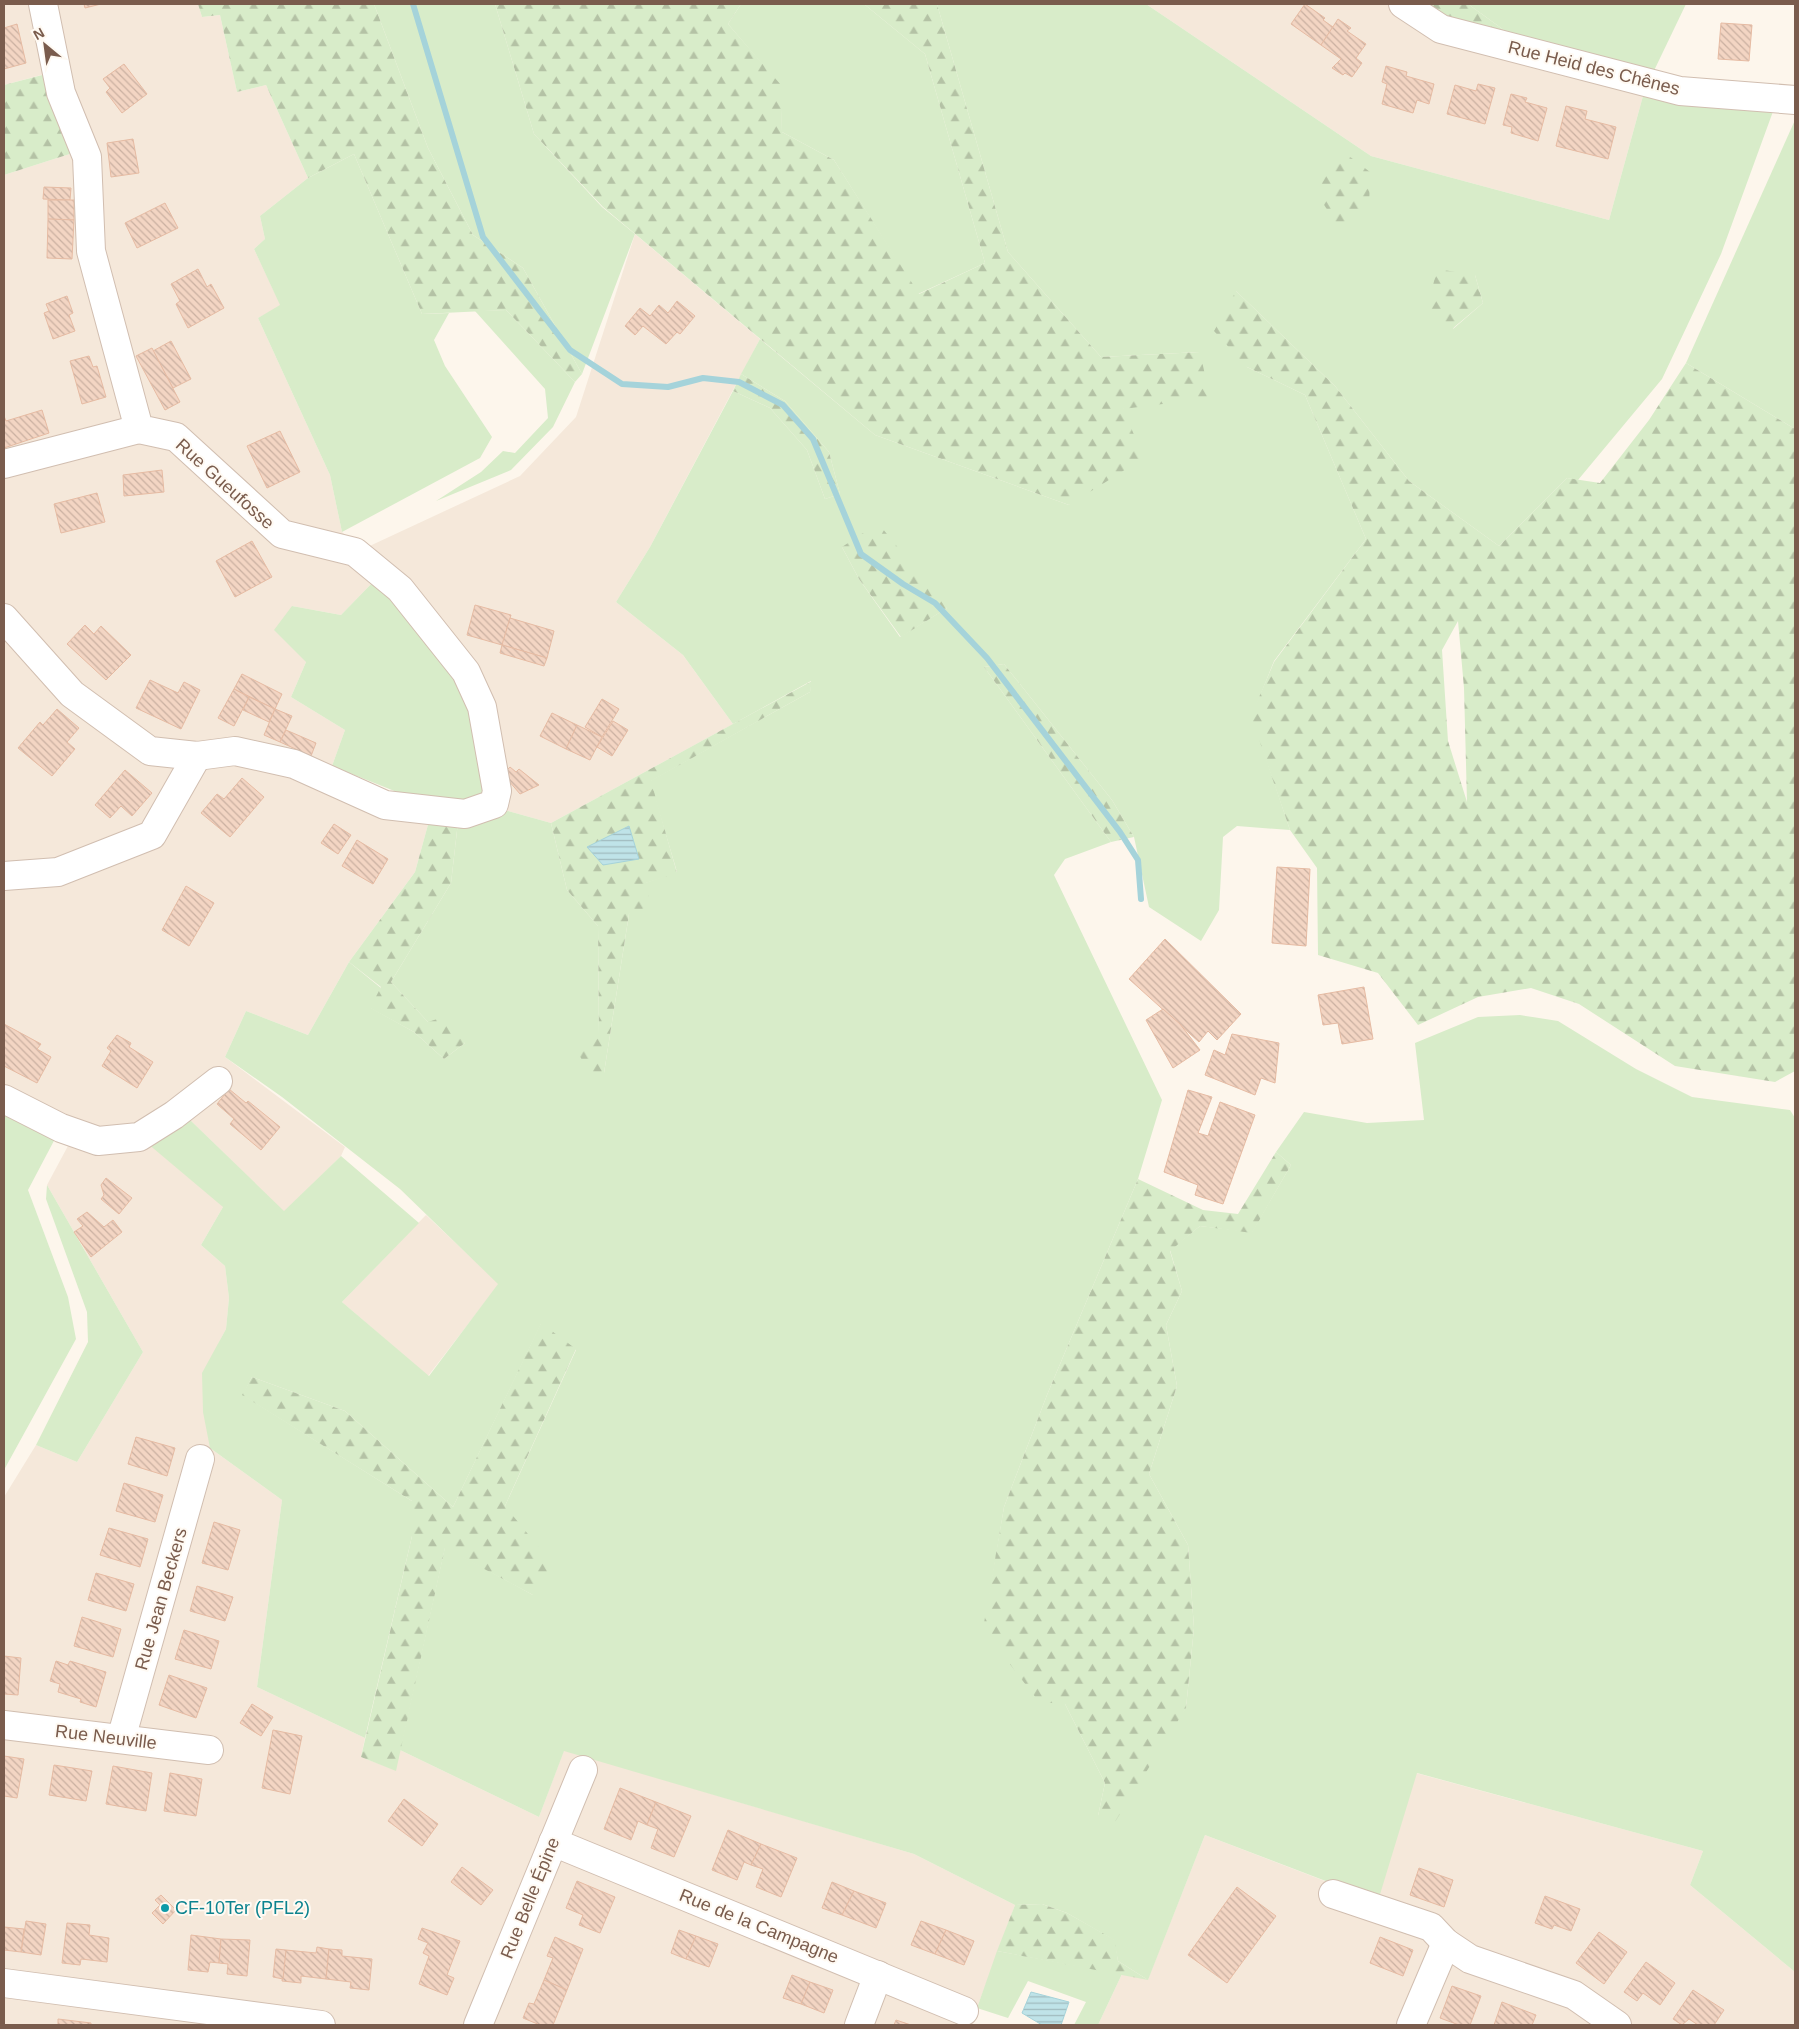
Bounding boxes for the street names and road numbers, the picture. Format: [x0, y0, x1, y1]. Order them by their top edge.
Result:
street label: Rue Heid des Chênes [1506, 37, 1682, 99]
street label: Rue Gueufosse [172, 435, 278, 533]
street label: Rue Jean Beckers [131, 1526, 191, 1672]
street label: Rue Neuville [54, 1721, 158, 1753]
street label: Rue Belle Épine [497, 1834, 563, 1962]
street label: Rue de la Campagne [676, 1885, 842, 1967]

